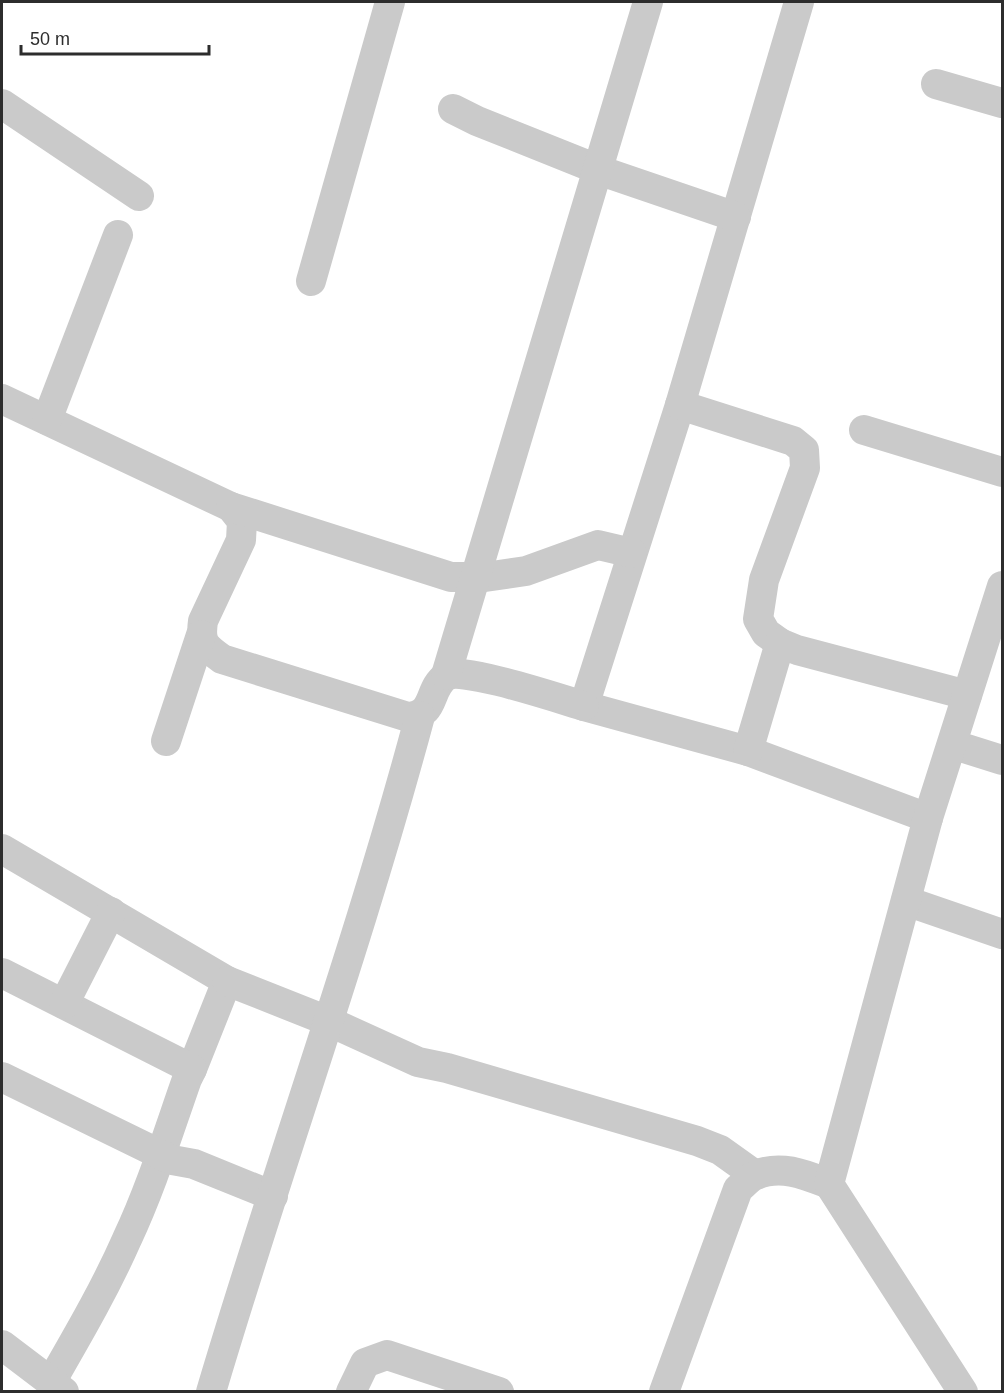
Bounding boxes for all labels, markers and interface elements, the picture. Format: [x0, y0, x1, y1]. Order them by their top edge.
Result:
scale bar [21, 18, 208, 56]
text: 50 m [30, 29, 70, 49]

